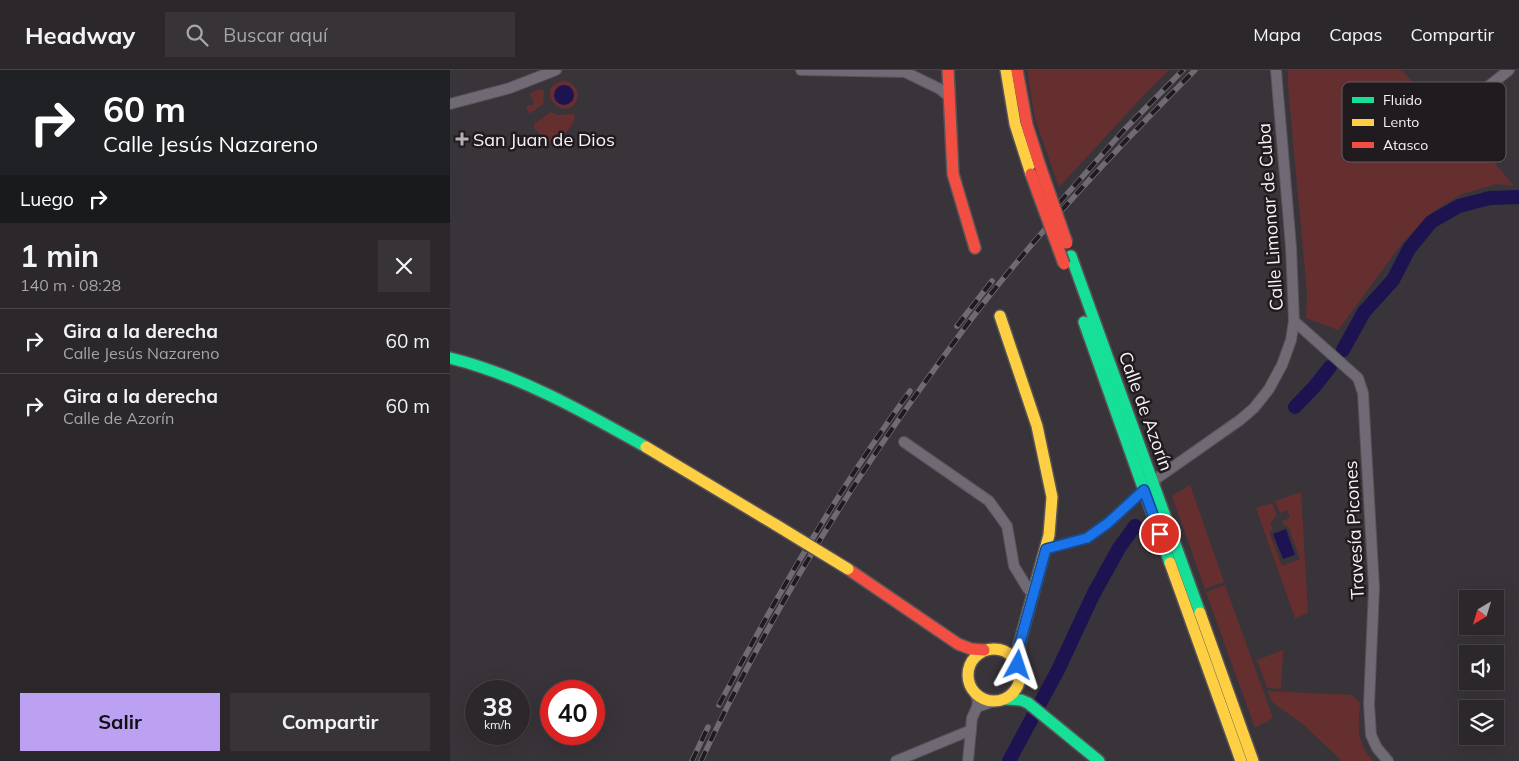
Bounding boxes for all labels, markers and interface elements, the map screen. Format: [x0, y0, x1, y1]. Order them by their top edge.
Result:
search box [165, 12, 515, 57]
text: Headway [25, 20, 135, 50]
icon: search [183, 21, 211, 49]
text: Buscar aquí [223, 23, 327, 47]
text: Mapa [1253, 23, 1301, 46]
text: Capas [1329, 23, 1383, 46]
text: Compartir [1411, 23, 1494, 46]
legend [1342, 82, 1506, 162]
text: 60 m [103, 87, 186, 131]
icon: right [20, 90, 85, 155]
text: Fluido [1383, 91, 1422, 109]
text: Lento [1383, 113, 1419, 131]
street label: Calle Limonar de Cuba [1252, 122, 1288, 312]
place label: San Juan de Dios [473, 128, 615, 151]
text: Calle Jesús Nazareno [103, 130, 318, 158]
marker: San Juan de Dios [455, 132, 469, 146]
text: Atasco [1383, 136, 1428, 154]
icon: right [84, 185, 112, 213]
text: Luego [20, 187, 74, 211]
text: 1 min [20, 237, 99, 275]
button: close [378, 240, 430, 292]
text: 140 m · 08:28 [20, 275, 121, 295]
text: Gira a la derecha [63, 319, 218, 343]
icon: right [20, 327, 48, 355]
text: 60 m [386, 329, 430, 353]
text: Calle Jesús Nazareno [63, 343, 219, 363]
street label: Calle de Azorín [1114, 348, 1178, 474]
text: Gira a la derecha [63, 384, 218, 408]
icon: right [20, 392, 48, 420]
text: 60 m [386, 394, 430, 418]
text: Calle de Azorín [63, 408, 174, 428]
street label: Travesía Picones [1339, 460, 1369, 600]
pin [1139, 513, 1181, 555]
icon: arrive [1146, 520, 1174, 548]
north arrow [1459, 590, 1504, 635]
map controls [1459, 590, 1504, 745]
position arrow [991, 638, 1043, 690]
button: sound [1459, 645, 1504, 690]
speed limit sign: 40 [540, 680, 605, 745]
text: 38 [482, 691, 513, 722]
button: Salir [20, 693, 220, 751]
button: Compartir [230, 693, 430, 751]
button: layers [1459, 700, 1504, 745]
text: km/h [484, 717, 511, 732]

